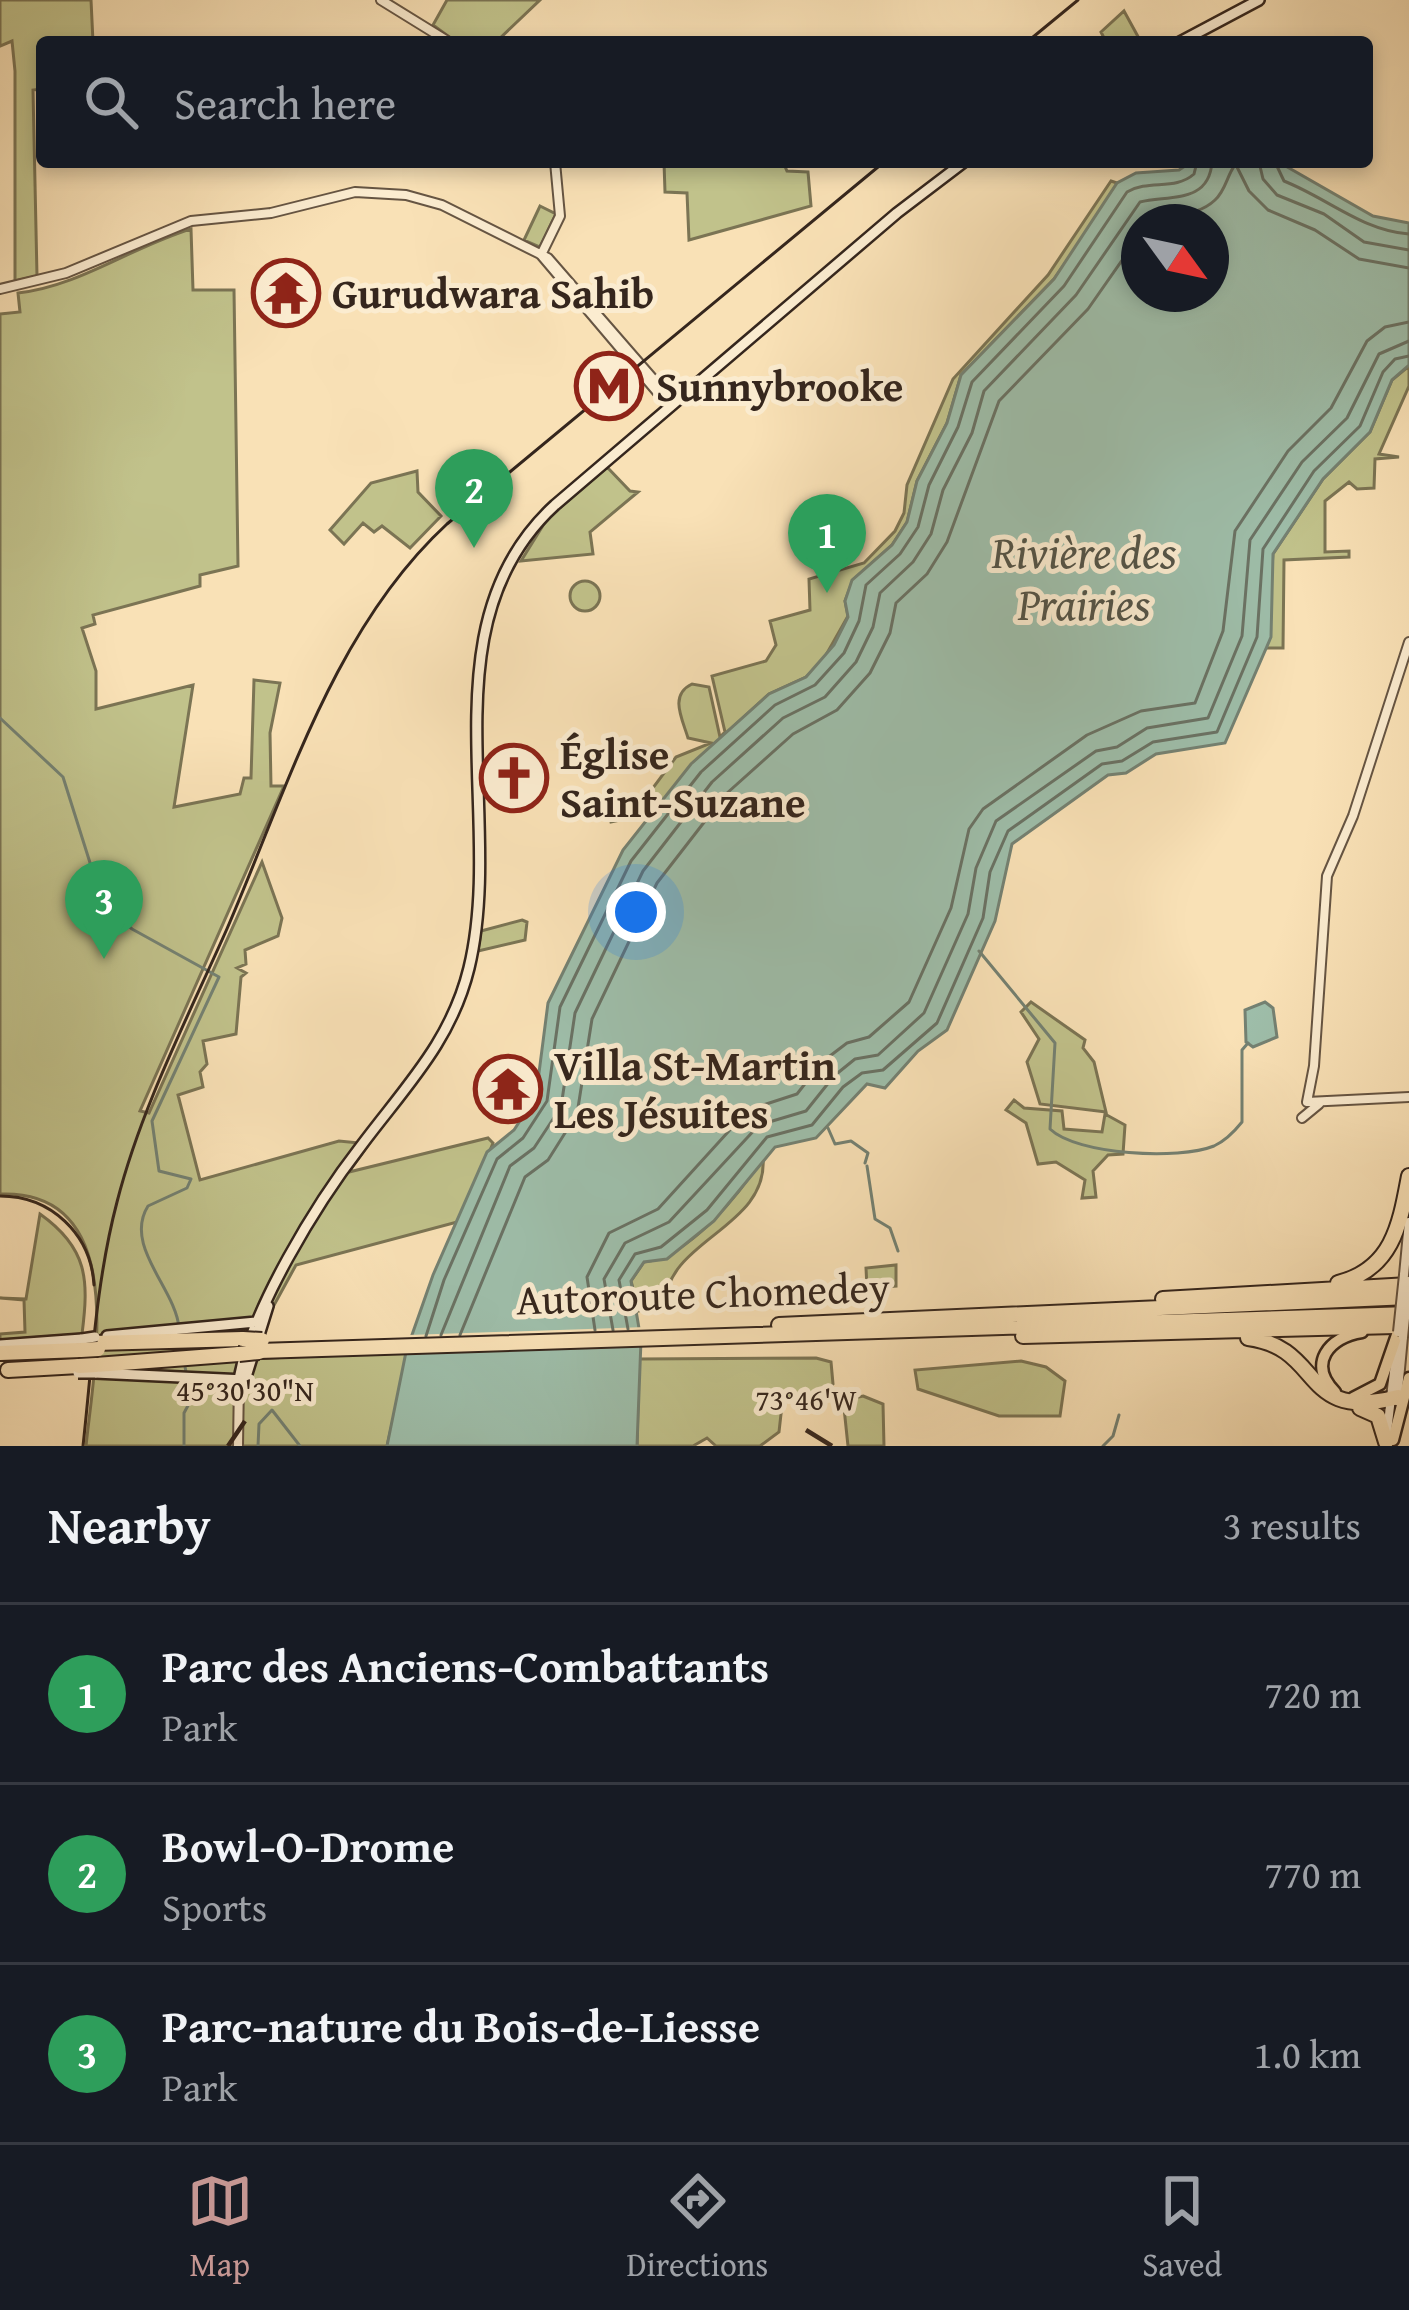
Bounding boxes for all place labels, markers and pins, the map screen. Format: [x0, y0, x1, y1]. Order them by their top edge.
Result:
temple icon: Gurudwara Sahib [251, 258, 321, 328]
place label: Gurudwara Sahib [332, 262, 654, 323]
metro station icon: Sunnybrooke [574, 351, 644, 421]
place label: Sunnybrooke [656, 355, 903, 416]
pin: 2 [435, 449, 513, 548]
pin: 1 [788, 494, 866, 593]
place label: Église Saint-Suzane [560, 723, 806, 832]
church icon: Église Saint-Suzane [479, 743, 549, 813]
pin: 3 [65, 860, 143, 959]
place label: Villa St-Martin Les Jésuites [554, 1034, 836, 1143]
temple icon: Villa St-Martin Les Jésuites [473, 1054, 543, 1124]

